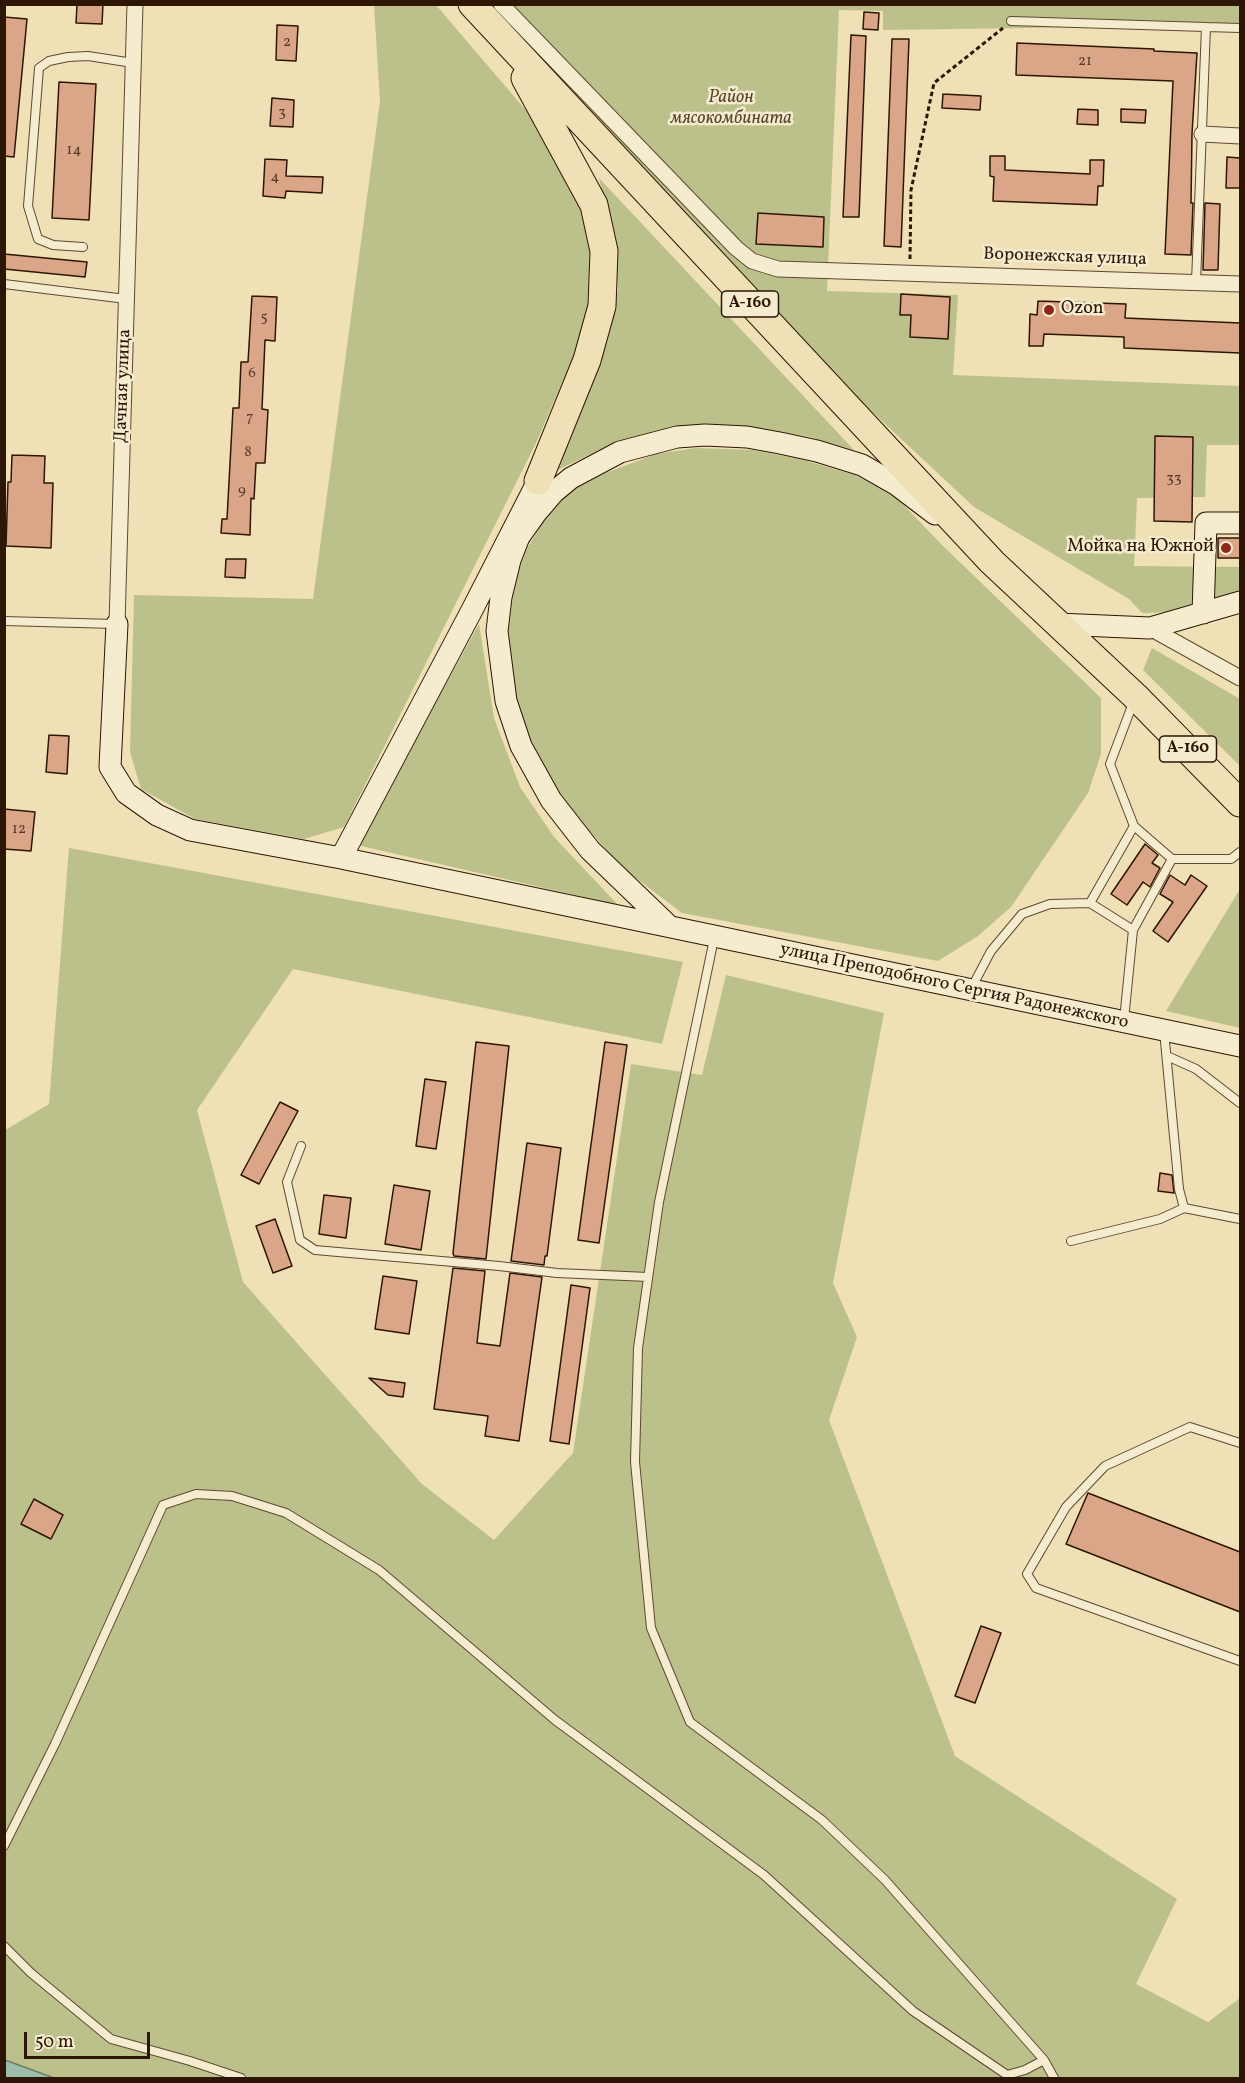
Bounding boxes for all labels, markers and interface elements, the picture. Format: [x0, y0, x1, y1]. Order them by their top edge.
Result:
house number: 2 [283, 34, 291, 52]
house number: 21 [1078, 53, 1092, 71]
park label: Район мясокомбината [670, 88, 792, 130]
house number: 3 [278, 104, 286, 122]
house number: 14 [67, 142, 81, 160]
house number: 4 [271, 169, 279, 187]
street label: Воронежская улица [983, 244, 1147, 272]
road number: А-160 [722, 291, 778, 317]
place label: Ozon [1061, 299, 1103, 321]
marker: Ozon [1042, 303, 1056, 317]
house number: 5 [260, 309, 268, 327]
street label: Дачная улица [111, 329, 137, 443]
house number: 6 [248, 365, 256, 383]
house number: 7 [246, 409, 254, 427]
house number: 8 [244, 444, 252, 462]
house number: 33 [1166, 470, 1182, 488]
house number: 9 [238, 482, 246, 500]
place label: Мойка на Южной [1067, 537, 1214, 559]
marker: Мойка на Южной [1219, 541, 1233, 555]
road number: А-160 [1160, 736, 1216, 762]
house number: 12 [12, 821, 26, 839]
street label: улица Преподобного Сергия Радонежского [778, 939, 1130, 1035]
scale bar [27, 2020, 153, 2058]
text: 50 m [35, 2030, 74, 2055]

